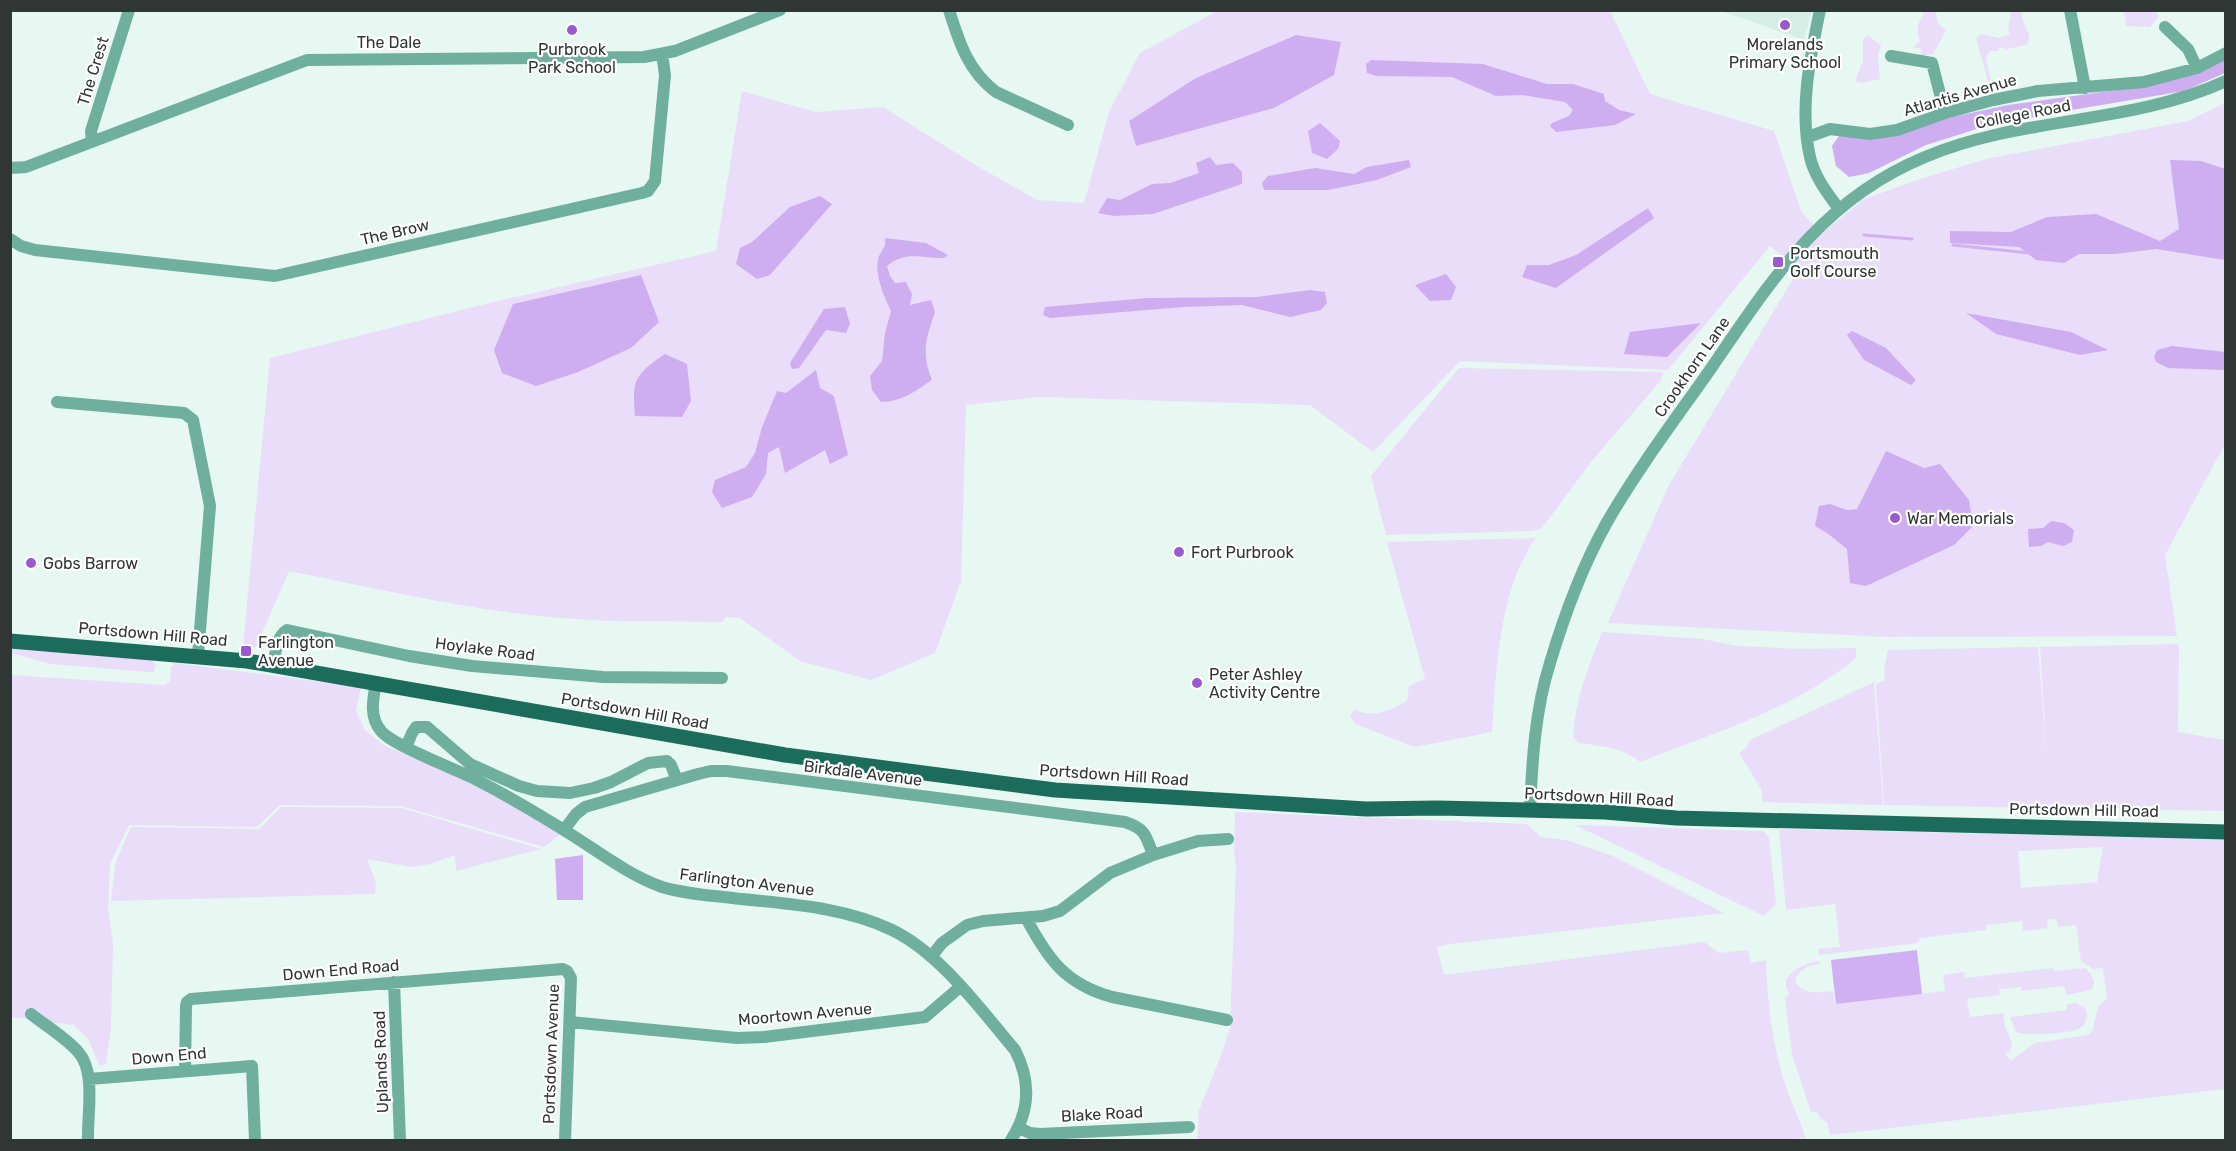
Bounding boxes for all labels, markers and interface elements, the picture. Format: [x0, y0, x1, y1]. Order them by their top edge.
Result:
marker: Morelands Primary School [1778, 18, 1792, 32]
marker: Purbrook Park School [565, 23, 579, 37]
street label: The Dale [357, 33, 421, 52]
street label: The Crest [73, 34, 113, 108]
place label: Morelands Primary School [1729, 35, 1841, 72]
place label: Purbrook Park School [528, 40, 616, 77]
street label: Atlantis Avenue [1901, 70, 2019, 120]
street label: College Road [1974, 95, 2072, 133]
street label: The Brow [359, 215, 431, 249]
place label: Portsmouth Golf Course [1790, 244, 1879, 281]
marker: Portsmouth Golf Course [1771, 255, 1785, 269]
street label: Crookhorn Lane [1650, 313, 1734, 421]
place label: War Memorials [1907, 509, 2014, 528]
marker: War Memorials [1888, 511, 1902, 525]
place label: Fort Purbrook [1191, 543, 1294, 562]
marker: Fort Purbrook [1172, 545, 1186, 559]
place label: Gobs Barrow [43, 554, 138, 573]
marker: Gobs Barrow [24, 556, 38, 570]
street label: Portsdown Hill Road [78, 618, 228, 650]
place label: Farlington Avenue [258, 633, 334, 670]
street label: Hoylake Road [434, 633, 536, 665]
marker: Farlington Avenue [239, 644, 253, 658]
place label: Peter Ashley Activity Centre [1209, 665, 1320, 702]
marker: Peter Ashley Activity Centre [1190, 676, 1204, 690]
street label: Portsdown Hill Road [560, 689, 710, 733]
street label: Birkdale Avenue [803, 756, 923, 790]
street label: Portsdown Hill Road [1039, 760, 1189, 790]
street label: Portsdown Hill Road [1524, 784, 1674, 810]
street label: Portsdown Hill Road [2009, 799, 2159, 821]
street label: Farlington Avenue [679, 864, 815, 900]
street label: Down End Road [282, 955, 400, 985]
street label: Portsdown Avenue [539, 983, 563, 1124]
street label: Moortown Avenue [737, 999, 873, 1029]
street label: Uplands Road [370, 1010, 392, 1114]
street label: Down End [131, 1043, 207, 1069]
street label: Blake Road [1061, 1102, 1143, 1126]

